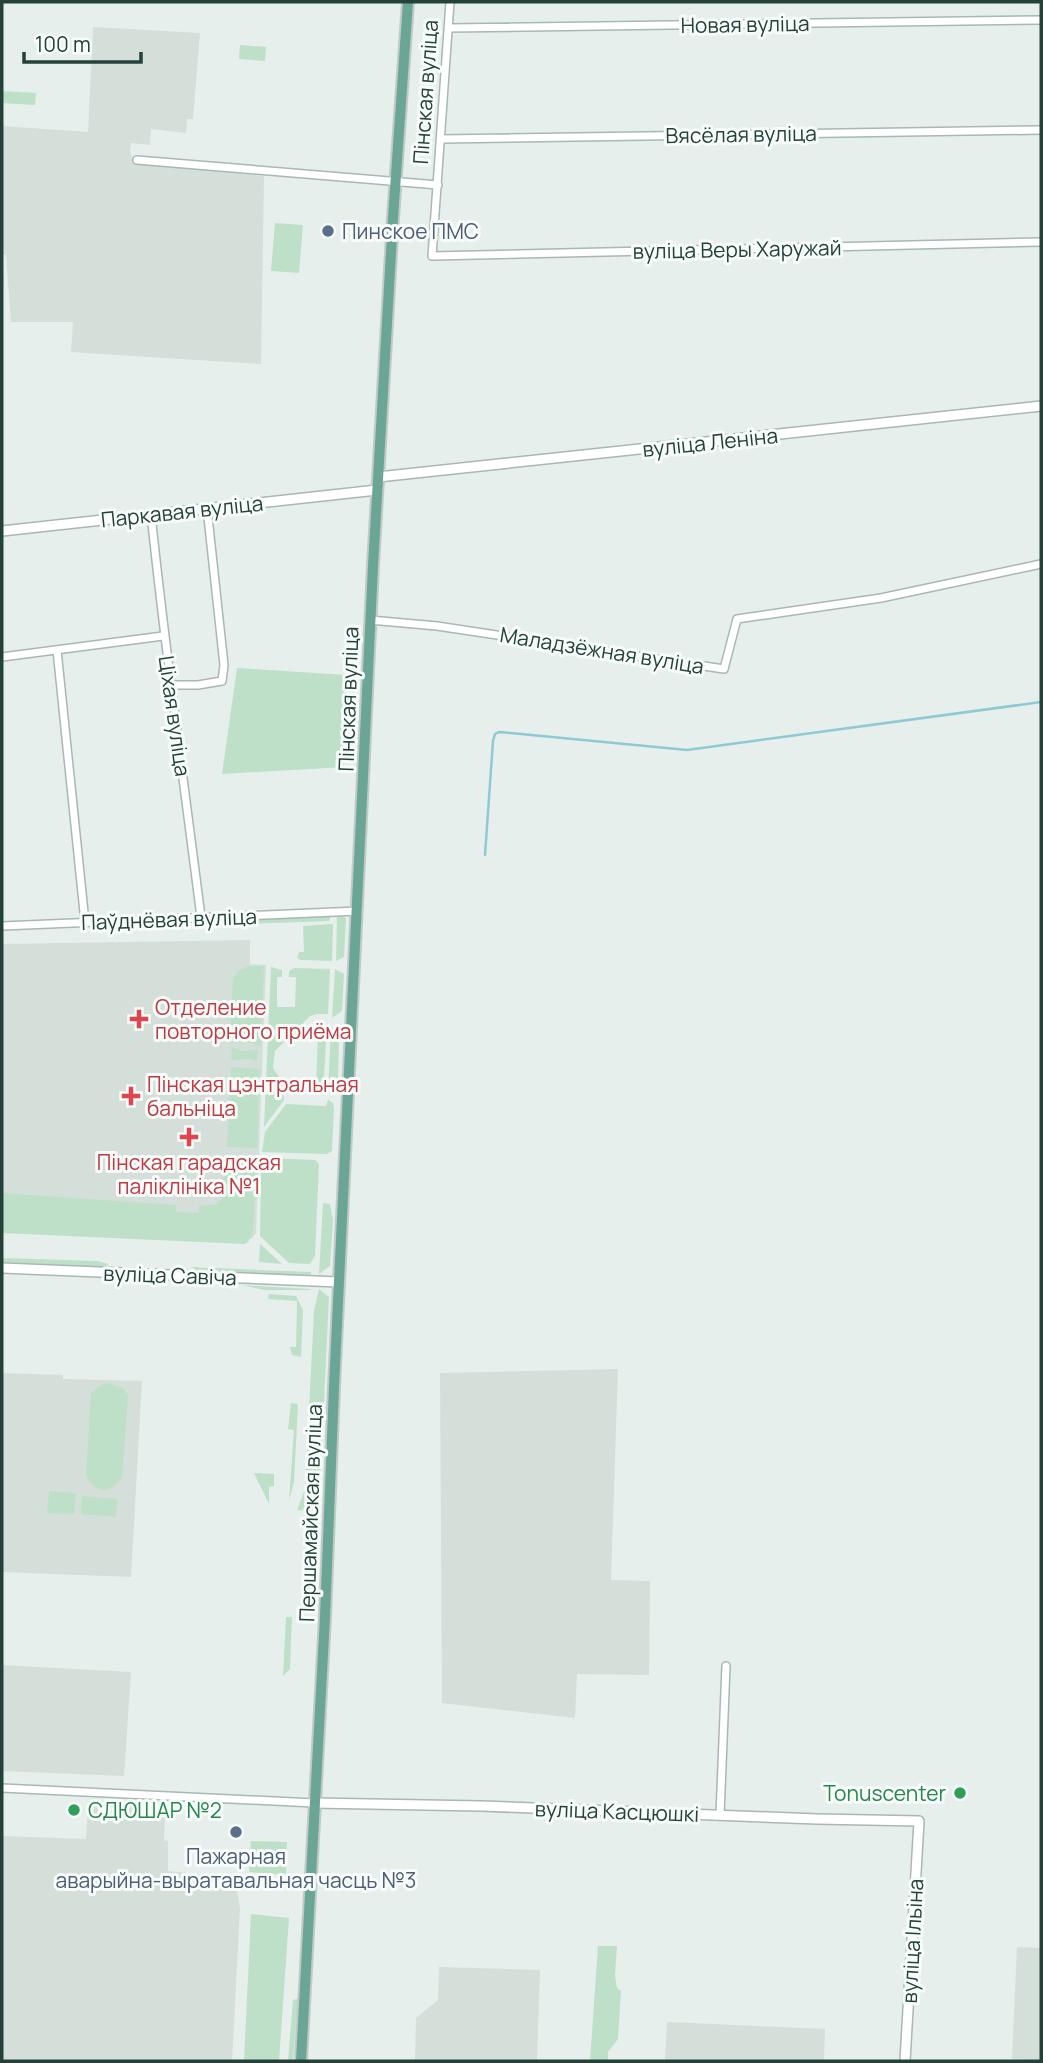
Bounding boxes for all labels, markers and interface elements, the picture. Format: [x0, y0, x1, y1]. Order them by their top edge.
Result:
street label: Новая вуліца [680, 9, 810, 39]
street label: Пінская вуліца [406, 19, 444, 165]
scale bar [24, 21, 142, 65]
text: 100 m [35, 30, 91, 58]
street label: Вясёлая вуліца [665, 119, 817, 149]
place label: Пинское ПМС [342, 217, 479, 245]
marker: Пинское ПМС [320, 223, 336, 239]
street label: вуліца Веры Харужай [632, 233, 842, 265]
street label: вуліца Леніна [641, 421, 779, 463]
street label: Паркавая вуліца [100, 489, 264, 533]
street label: Маладзёжная вуліца [498, 620, 706, 680]
street label: Пінская вуліца [331, 626, 365, 772]
street label: Ціхая вуліца [153, 654, 197, 778]
street label: Паўднёвая вуліца [81, 902, 257, 936]
place label: Отделение повторного приёма [155, 993, 351, 1045]
marker: Отделение повторного приёма [129, 1009, 149, 1029]
place label: Пінская цэнтральная бальніца [147, 1070, 359, 1122]
marker: Пінская цэнтральная бальніца [121, 1086, 141, 1106]
marker: Пінская гарадская паліклініка №1 [179, 1127, 199, 1147]
place label: Пінская гарадская паліклініка №1 [97, 1148, 281, 1200]
street label: вуліца Савіча [103, 1259, 237, 1291]
street label: Першамайская вуліца [292, 1404, 328, 1622]
place label: Tonuscenter [823, 1779, 946, 1807]
marker: Tonuscenter [952, 1785, 968, 1801]
street label: вуліца Касцюшкі [534, 1794, 700, 1828]
place label: СДЮШАР №2 [88, 1796, 222, 1824]
marker: СДЮШАР №2 [66, 1802, 82, 1818]
marker: Пажарная аварыйна-выратавальная часць №3 [228, 1824, 244, 1840]
place label: Пажарная аварыйна-выратавальная часць №3 [56, 1842, 416, 1894]
street label: вуліца Ільіна [895, 1878, 929, 2004]

